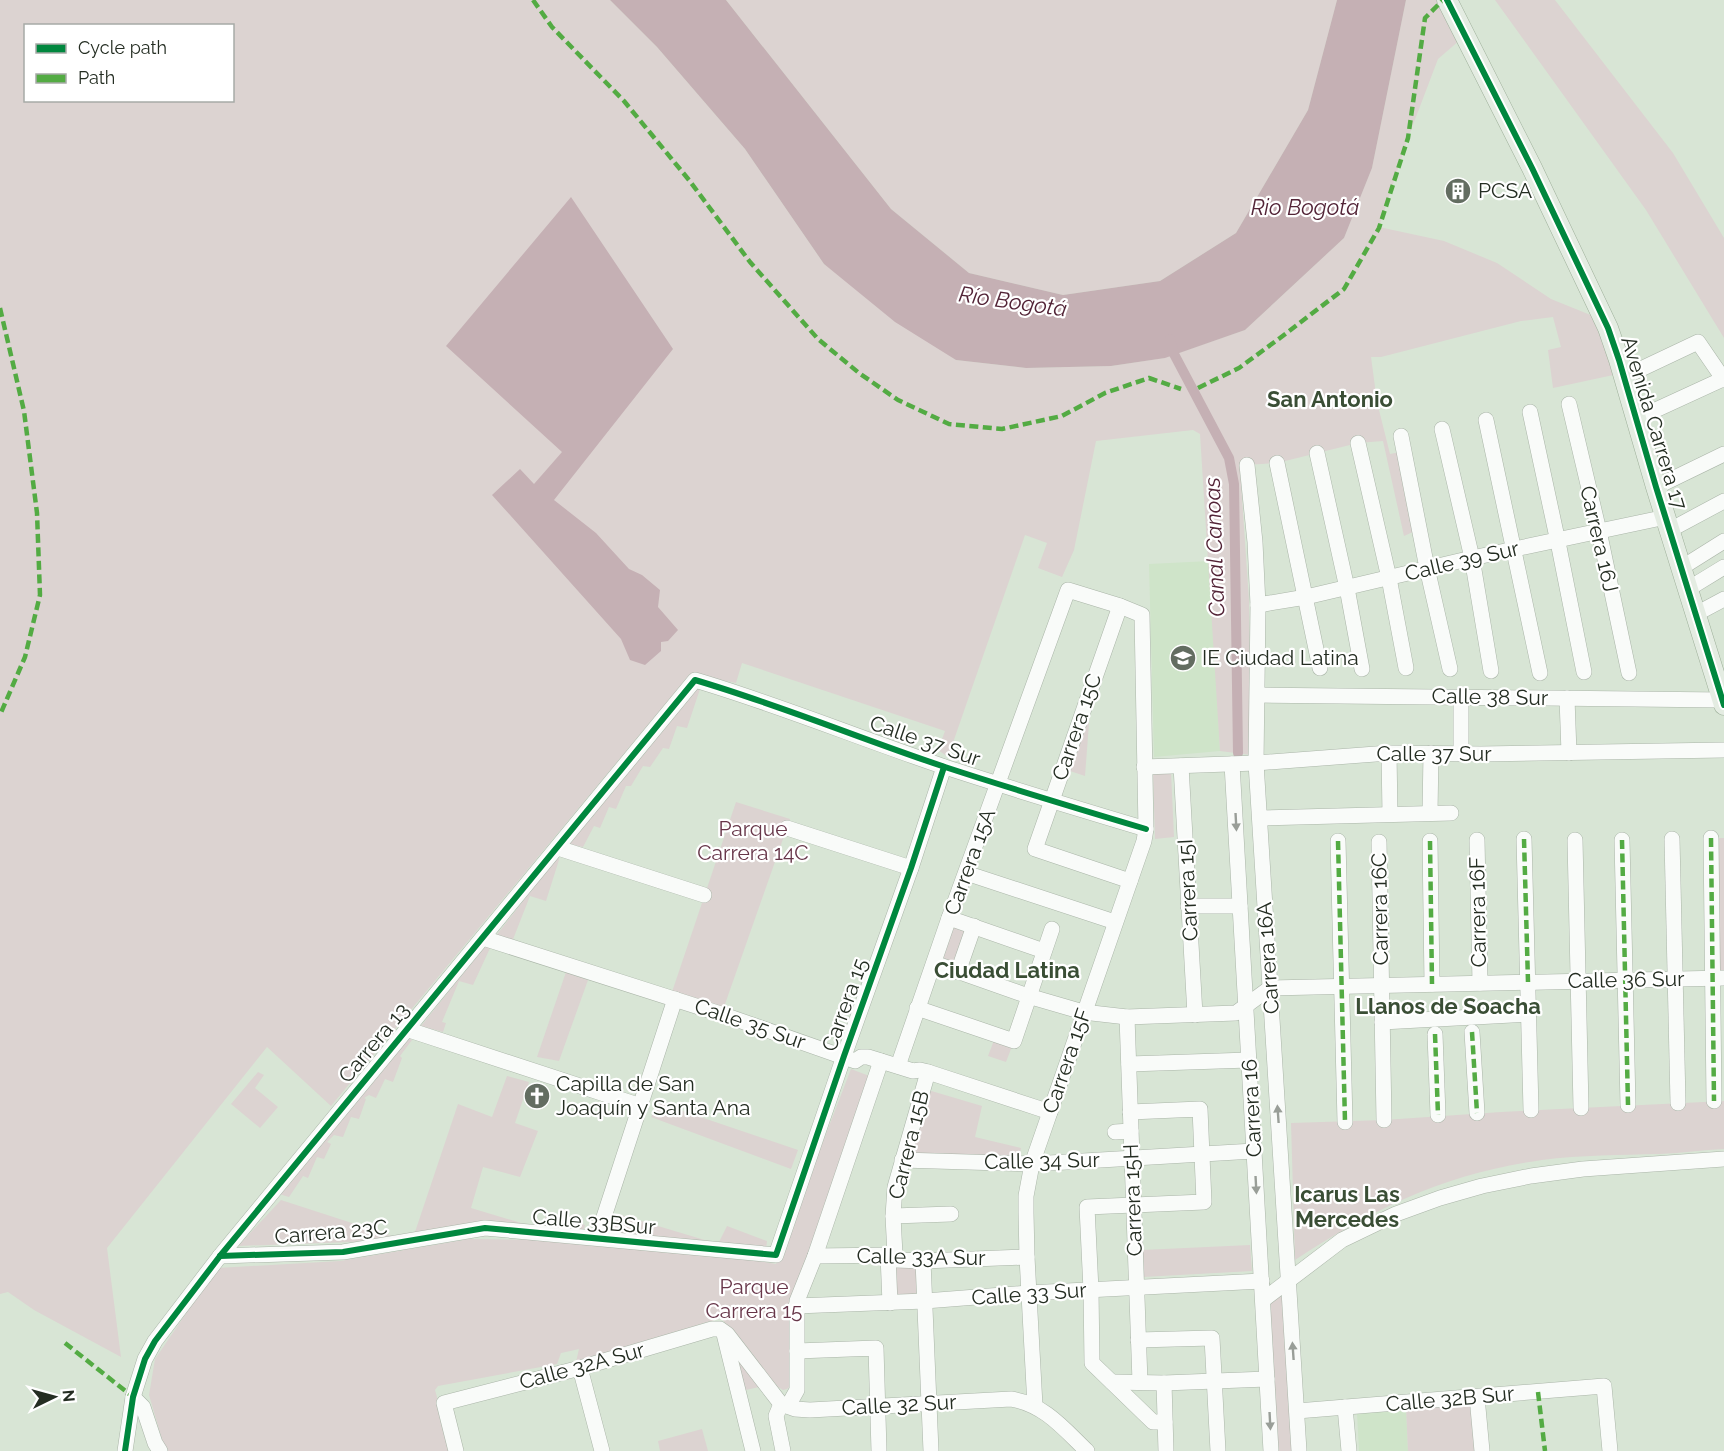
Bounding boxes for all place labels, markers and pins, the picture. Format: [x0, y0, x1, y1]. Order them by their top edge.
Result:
building icon: PCSA [1443, 176, 1473, 206]
place label: PCSA [1478, 178, 1532, 203]
school or university icon: IE Ciudad Latina [1168, 643, 1198, 673]
place label: IE Ciudad Latina [1202, 645, 1359, 670]
place label: Capilla de San Joaquín y Santa Ana [556, 1071, 750, 1120]
church icon: Capilla de San Joaquín y Santa Ana [522, 1081, 552, 1111]

